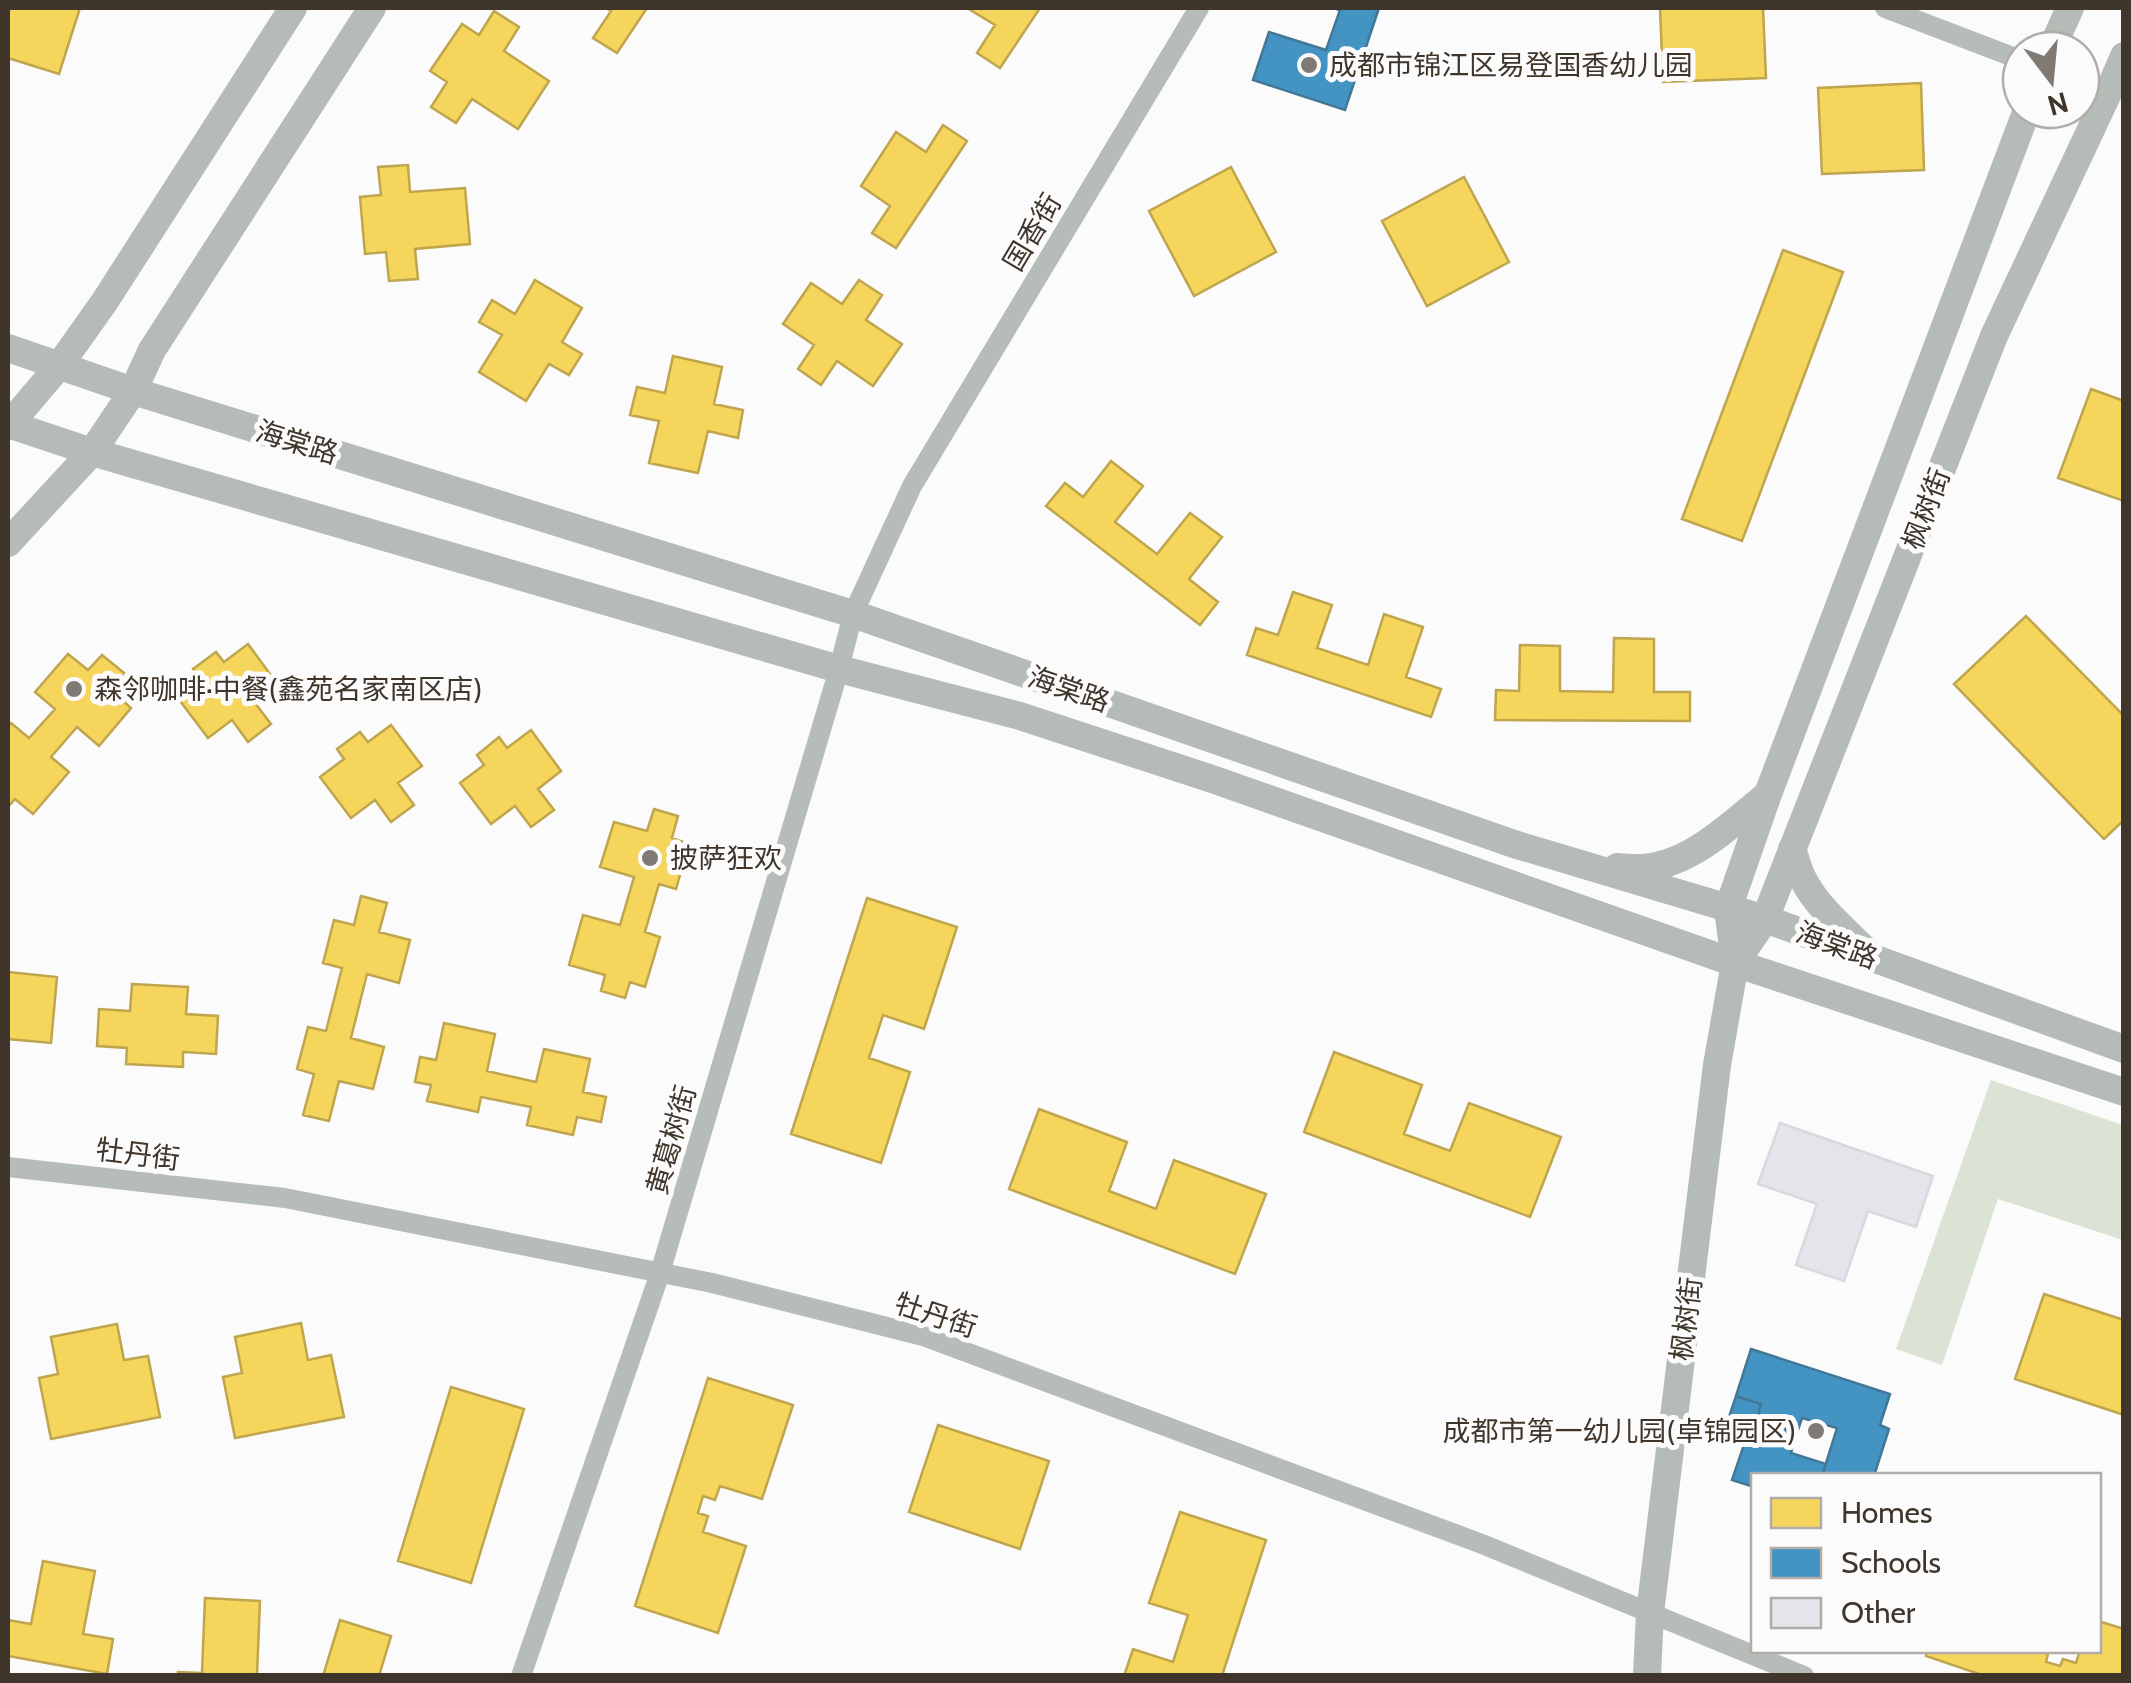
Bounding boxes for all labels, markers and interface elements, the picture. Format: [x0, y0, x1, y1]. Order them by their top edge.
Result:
north arrow [2001, 30, 2101, 130]
place label: 成都市锦江区易登国香幼儿园 [1329, 48, 1693, 82]
marker: 成都市锦江区易登国香幼儿园 [1298, 54, 1320, 76]
text: N [2044, 85, 2072, 123]
street label: 国香街 [996, 187, 1068, 277]
street label: 海棠路 [252, 413, 342, 471]
street label: 枫树街 [1895, 464, 1957, 554]
street label: 海棠路 [1024, 659, 1114, 719]
place label: 森邻咖啡·中餐(鑫苑名家南区店) [94, 672, 482, 706]
marker: 森邻咖啡·中餐(鑫苑名家南区店) [63, 678, 85, 700]
place label: 披萨狂欢 [670, 841, 782, 875]
marker: 披萨狂欢 [639, 847, 661, 869]
street label: 海棠路 [1792, 915, 1882, 975]
street label: 黄葛树街 [639, 1081, 703, 1199]
street label: 牡丹街 [94, 1132, 182, 1176]
street label: 枫树街 [1664, 1275, 1708, 1363]
street label: 牡丹街 [891, 1286, 981, 1344]
place label: 成都市第一幼儿园(卓锦园区) [1442, 1414, 1796, 1448]
marker: 成都市第一幼儿园(卓锦园区) [1805, 1420, 1827, 1442]
legend [1751, 1473, 2101, 1653]
text: Homes [1841, 1494, 1932, 1531]
text: Schools [1841, 1544, 1941, 1581]
text: Other [1841, 1594, 1916, 1631]

